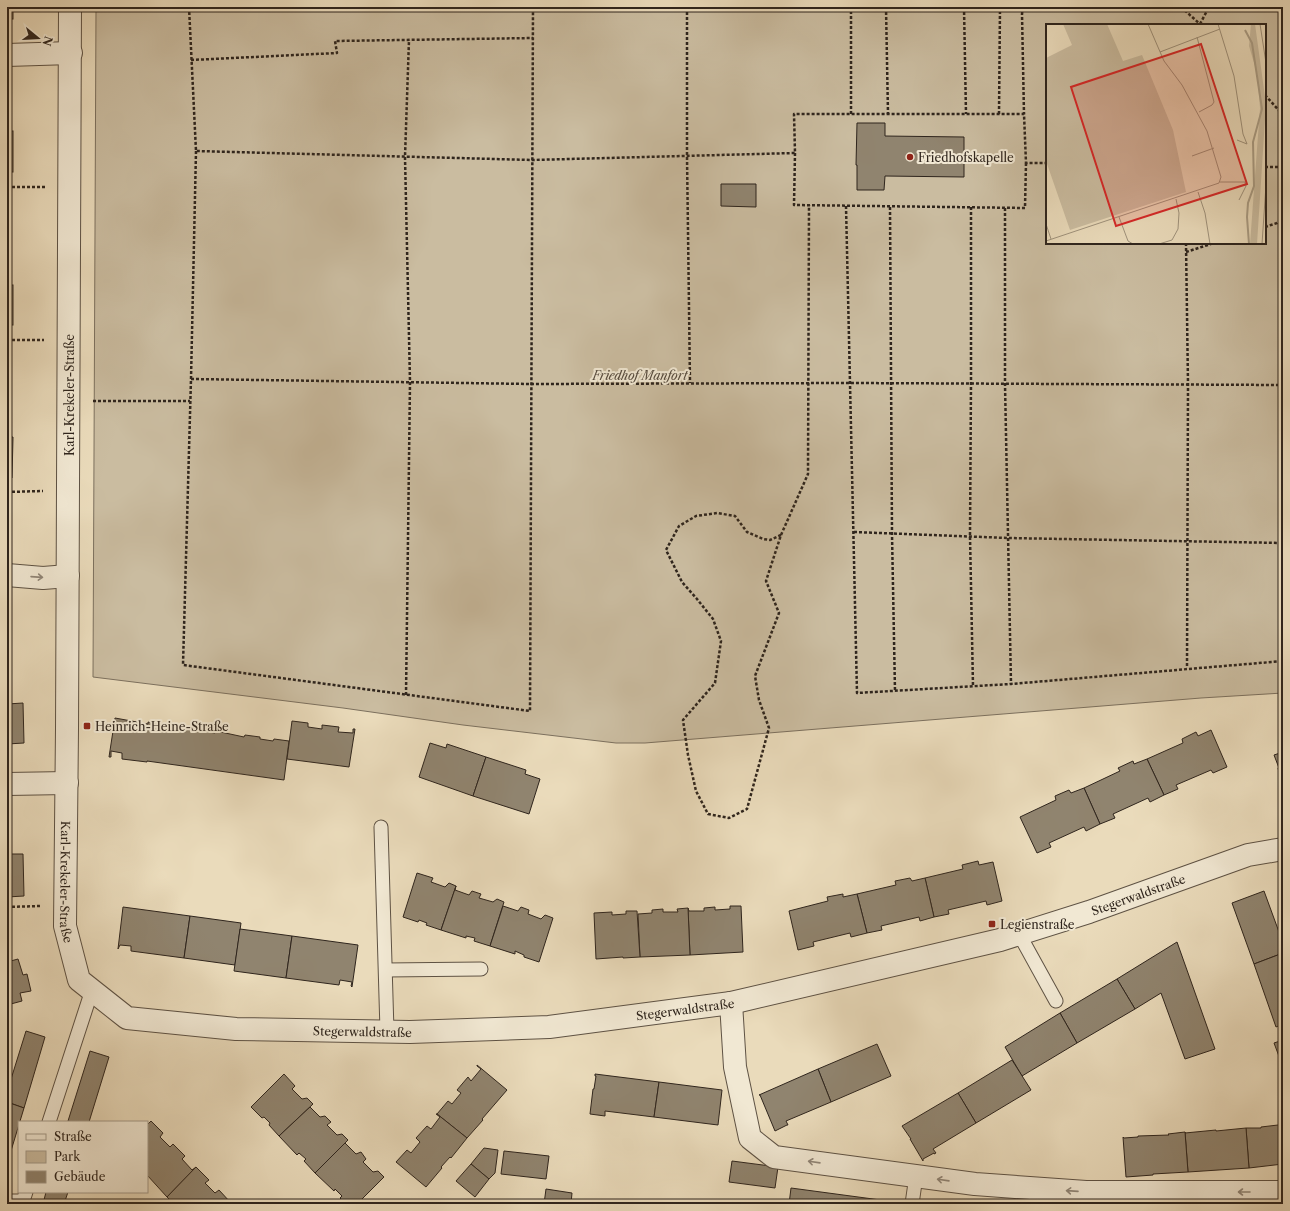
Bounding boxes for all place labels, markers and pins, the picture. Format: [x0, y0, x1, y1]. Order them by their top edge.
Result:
place label: Friedhofskapelle [918, 150, 1014, 165]
marker: Friedhofskapelle [905, 152, 915, 162]
place label: Heinrich-Heine-Straße [95, 719, 229, 734]
marker: Heinrich-Heine-Straße [82, 721, 92, 731]
place label: Legienstraße [1000, 917, 1075, 932]
marker: Legienstraße [987, 919, 997, 929]

